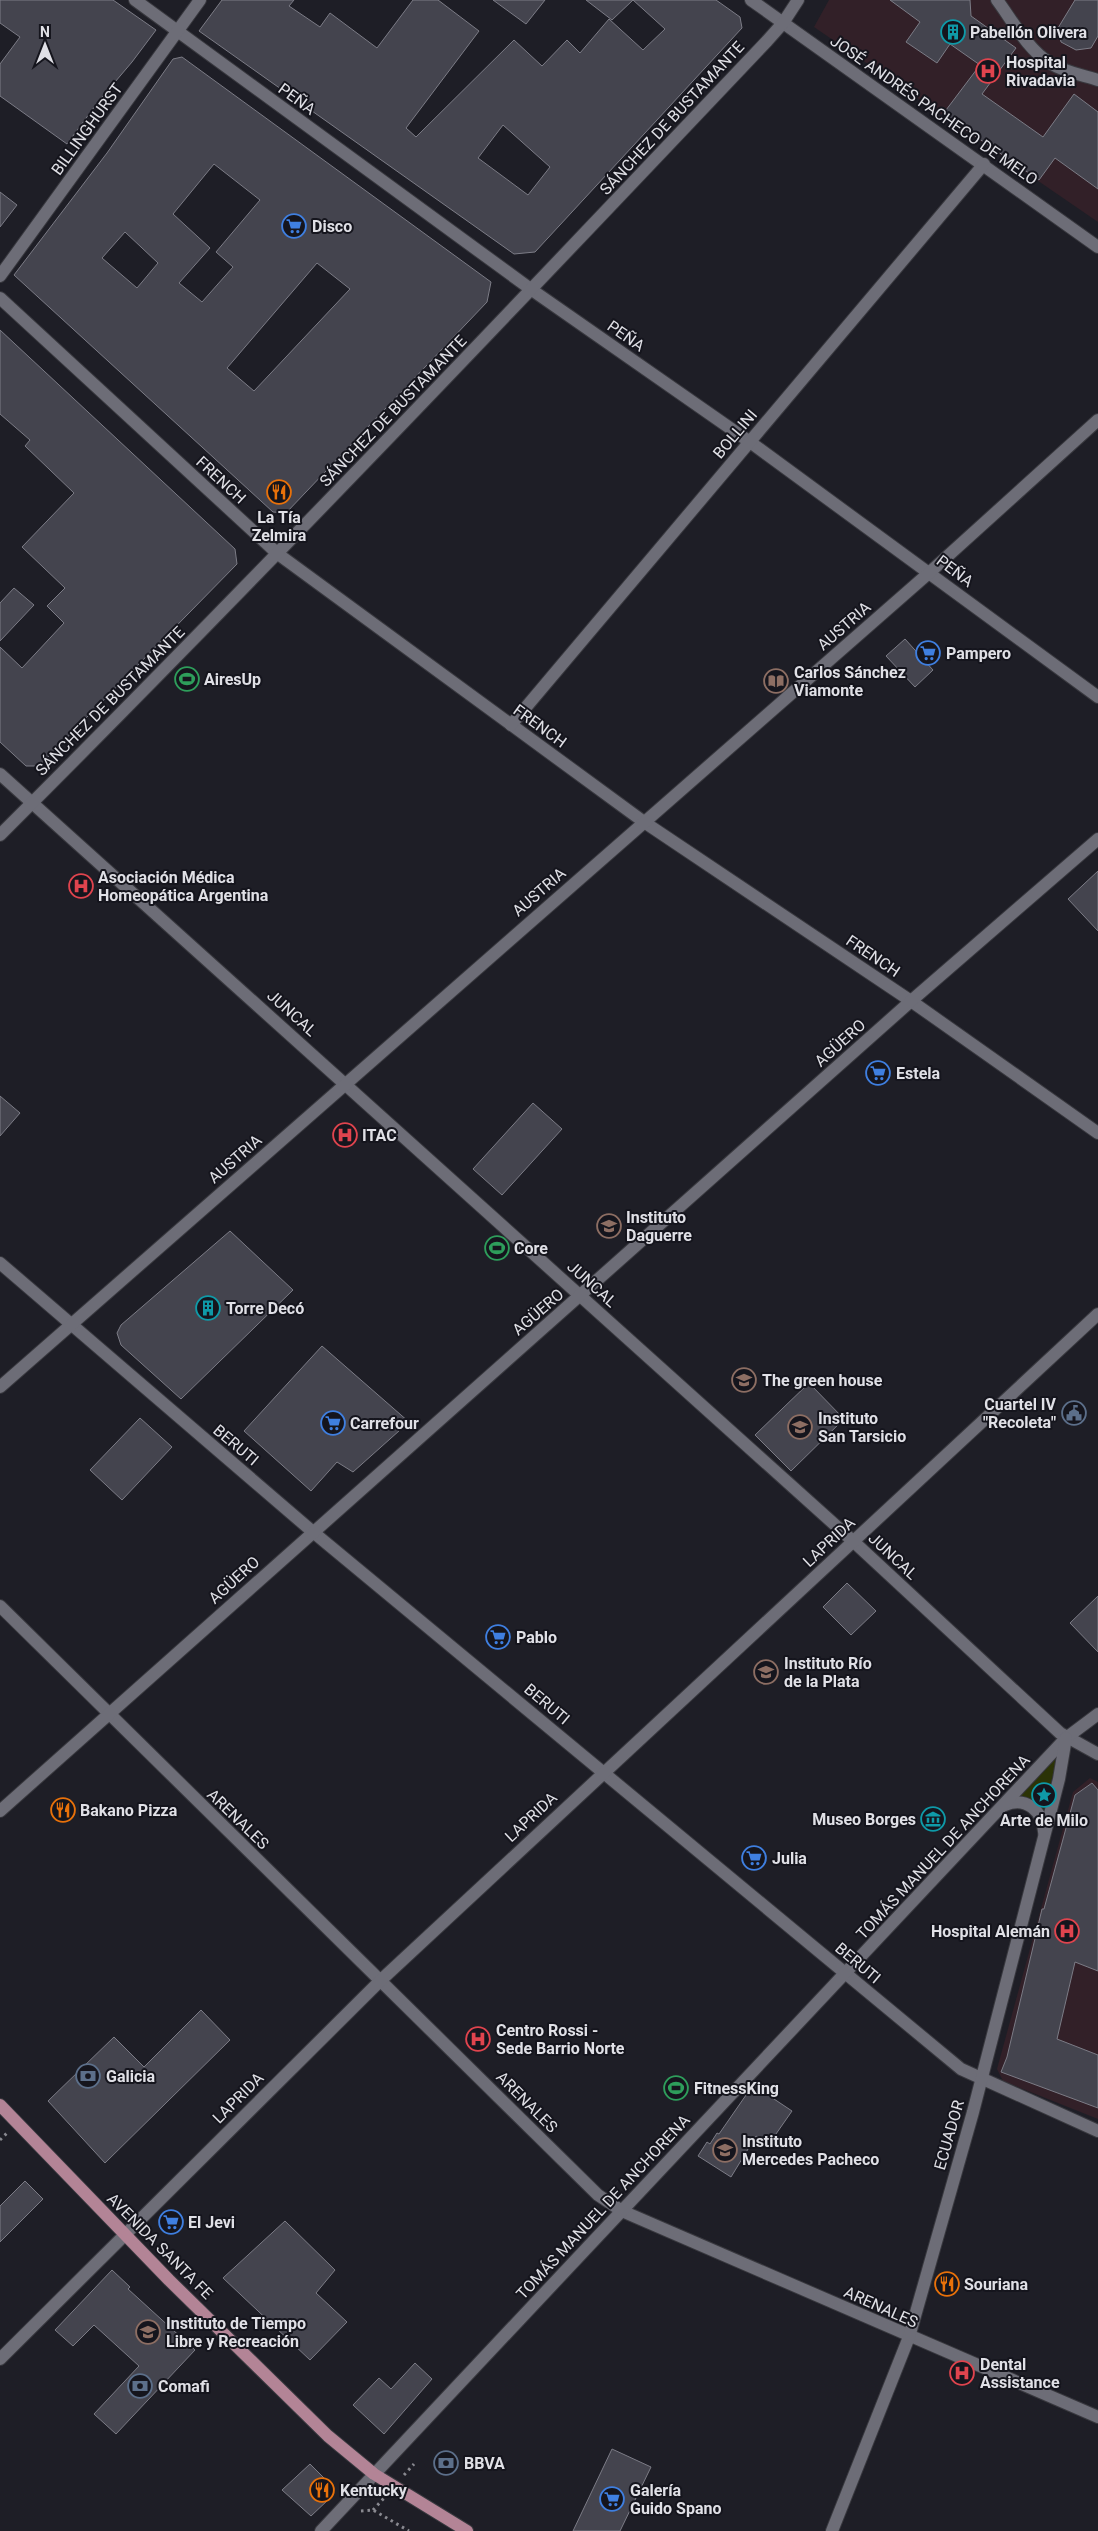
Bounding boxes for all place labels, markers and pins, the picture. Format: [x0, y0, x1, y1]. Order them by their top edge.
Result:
building icon: Pabellón Olivera [940, 19, 966, 45]
place label: Pabellón Olivera [970, 23, 1088, 42]
place label: Hospital Rivadavia [1006, 53, 1076, 90]
hospital icon: Hospital Rivadavia [975, 58, 1001, 84]
supermarket icon: Disco [281, 213, 307, 239]
place label: Disco [312, 217, 352, 236]
restaurant icon: La Tía Zelmira [266, 479, 292, 505]
place label: La Tía Zelmira [252, 508, 307, 545]
supermarket icon: Pampero [915, 640, 941, 666]
place label: Pampero [946, 644, 1011, 663]
place label: Carlos Sánchez Viamonte [794, 663, 906, 700]
sports icon: AiresUp [174, 666, 200, 692]
library icon: Carlos Sánchez Viamonte [763, 668, 789, 694]
place label: AiresUp [204, 670, 261, 689]
place label: Asociación Médica Homeopática Argentina [98, 868, 269, 905]
hospital icon: Asociación Médica Homeopática Argentina [68, 873, 94, 899]
supermarket icon: Estela [865, 1060, 891, 1086]
place label: Estela [896, 1064, 941, 1083]
hospital icon: ITAC [332, 1122, 358, 1148]
place label: ITAC [362, 1126, 397, 1145]
place label: Instituto Daguerre [626, 1208, 692, 1245]
school or university icon: Instituto Daguerre [596, 1213, 622, 1239]
sports icon: Core [484, 1235, 510, 1261]
place label: Core [514, 1239, 548, 1258]
building icon: Torre Decó [195, 1295, 221, 1321]
place label: Torre Decó [226, 1299, 304, 1318]
school or university icon: The green house [731, 1367, 757, 1393]
place label: The green house [762, 1371, 883, 1390]
place label: Cuartel IV "Recoleta" [983, 1395, 1057, 1432]
public building icon: Cuartel IV "Recoleta" [1061, 1400, 1087, 1426]
place label: Instituto San Tarsicio [818, 1409, 906, 1446]
supermarket icon: Carrefour [320, 1410, 346, 1436]
place label: Carrefour [350, 1414, 419, 1433]
school or university icon: Instituto San Tarsicio [787, 1414, 813, 1440]
supermarket icon: Pablo [485, 1624, 511, 1650]
place label: Pablo [516, 1628, 557, 1647]
place label: Instituto Río de la Plata [784, 1654, 872, 1691]
school or university icon: Instituto Río de la Plata [753, 1659, 779, 1685]
place icon: Arte de Milo [1031, 1782, 1057, 1808]
restaurant icon: Bakano Pizza [50, 1797, 76, 1823]
place label: Bakano Pizza [80, 1801, 178, 1820]
museum icon: Museo Borges [920, 1806, 946, 1832]
place label: Museo Borges [812, 1810, 916, 1829]
place label: Arte de Milo [1000, 1811, 1088, 1830]
supermarket icon: Julia [741, 1845, 767, 1871]
place label: Julia [772, 1849, 807, 1868]
hospital icon: Hospital Alemán [1054, 1918, 1080, 1944]
place label: Hospital Alemán [931, 1922, 1050, 1941]
place label: Centro Rossi - Sede Barrio Norte [496, 2021, 625, 2058]
hospital icon: Centro Rossi - Sede Barrio Norte [465, 2026, 491, 2052]
bank icon: Galicia [75, 2063, 101, 2089]
place label: Galicia [106, 2067, 156, 2086]
sports icon: FitnessKing [663, 2075, 689, 2101]
place label: FitnessKing [694, 2079, 779, 2098]
place label: Instituto Mercedes Pacheco [742, 2132, 879, 2169]
school or university icon: Instituto Mercedes Pacheco [712, 2137, 738, 2163]
supermarket icon: El Jevi [158, 2209, 184, 2235]
place label: El Jevi [188, 2213, 235, 2232]
restaurant icon: Souriana [934, 2271, 960, 2297]
place label: Souriana [964, 2275, 1028, 2294]
place label: Instituto de Tiempo Libre y Recreación [166, 2314, 306, 2351]
school or university icon: Instituto de Tiempo Libre y Recreación [135, 2319, 161, 2345]
place label: Dental Assistance [980, 2355, 1060, 2392]
hospital icon: Dental Assistance [949, 2360, 975, 2386]
bank icon: Comafi [127, 2373, 153, 2399]
place label: Comafi [158, 2377, 210, 2396]
bank icon: BBVA [433, 2450, 459, 2476]
place label: BBVA [464, 2454, 505, 2473]
restaurant icon: Kentucky [309, 2477, 335, 2503]
place label: Kentucky [340, 2481, 408, 2500]
place label: Galería Guido Spano [630, 2481, 722, 2518]
supermarket icon: Galería Guido Spano [599, 2486, 625, 2512]

